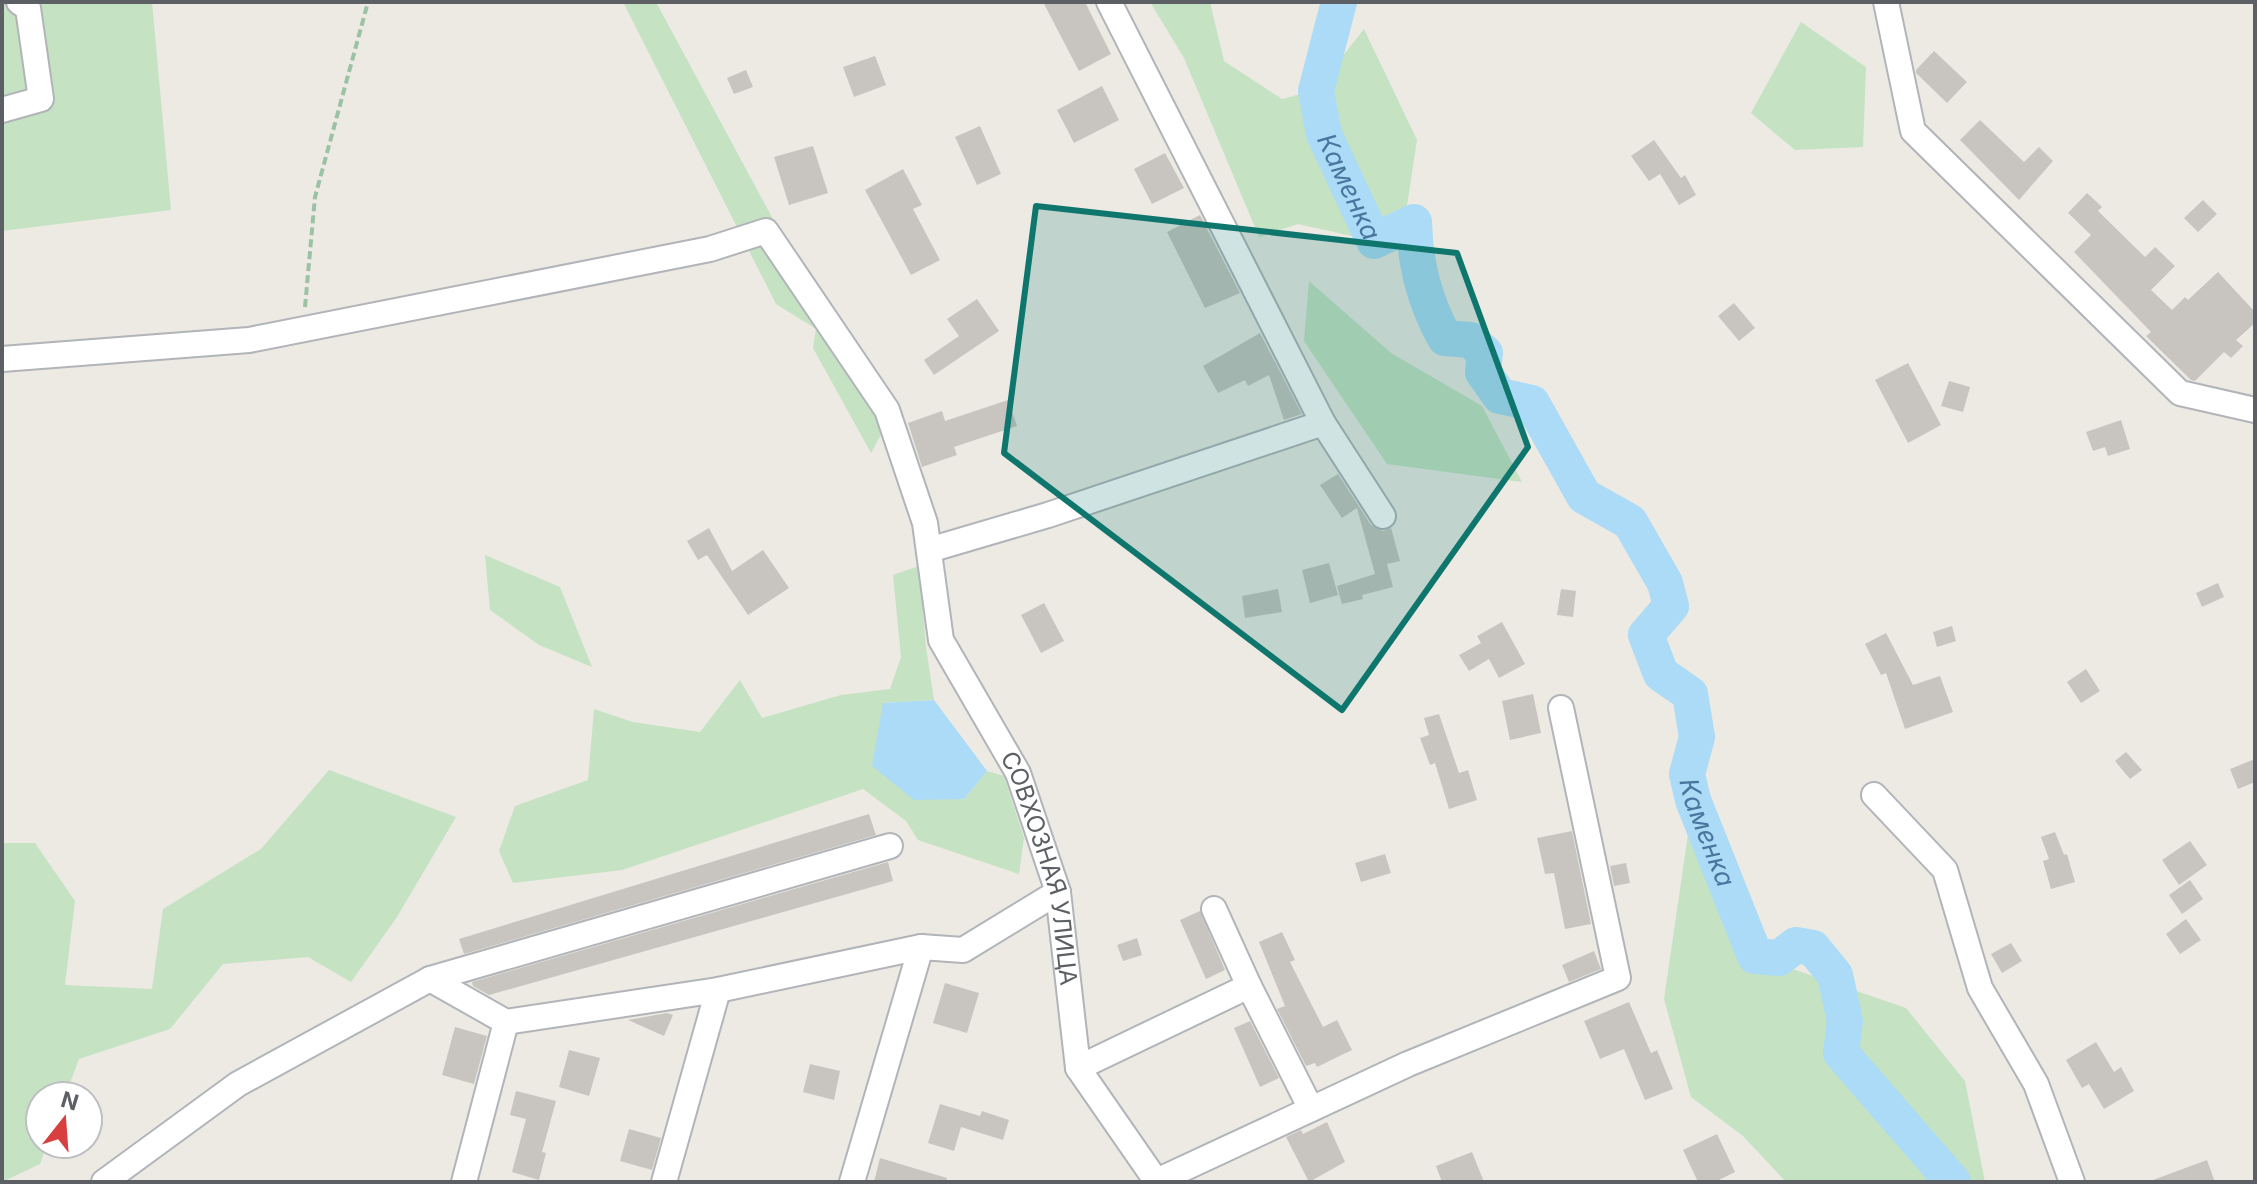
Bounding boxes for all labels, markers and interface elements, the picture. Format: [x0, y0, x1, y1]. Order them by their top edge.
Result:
water label: Каменка [1311, 128, 1387, 245]
street label: СОВХОЗНАЯ УЛИЦА [995, 746, 1084, 987]
water label: Каменка [1673, 775, 1742, 891]
north arrow [24, 1080, 104, 1160]
text: N [58, 1086, 82, 1116]

